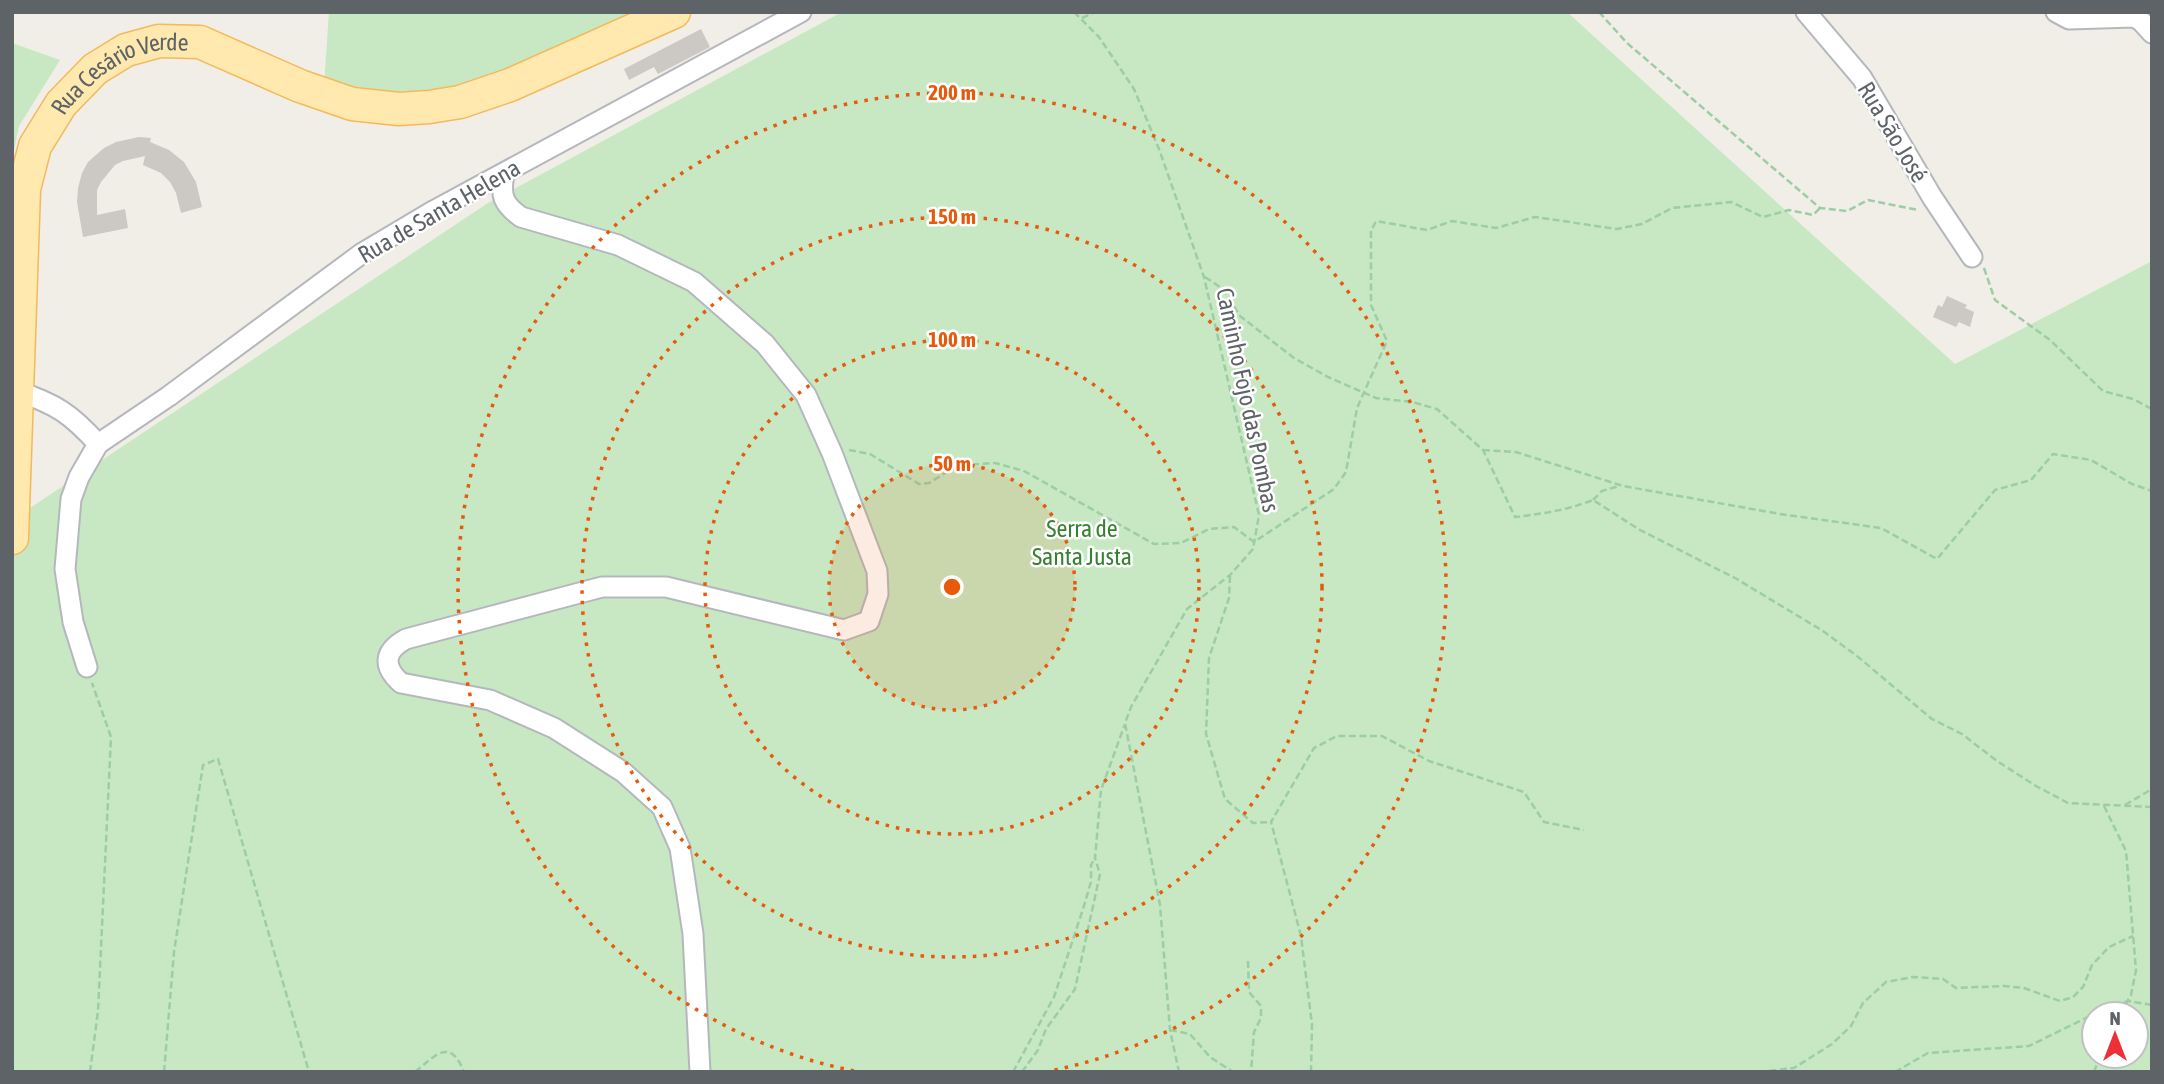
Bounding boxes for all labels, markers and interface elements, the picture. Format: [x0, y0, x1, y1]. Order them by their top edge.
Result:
street label: Rua Cesário Verde [45, 28, 189, 119]
street label: Rua São José [1853, 77, 1933, 187]
text: 200 m [928, 80, 976, 104]
street label: Rua de Santa Helena [353, 154, 525, 268]
text: 150 m [928, 204, 976, 228]
street label: Caminho Fojo das Pombas [1211, 285, 1285, 515]
text: 100 m [928, 327, 976, 351]
text: 50 m [933, 451, 971, 475]
park label: Serra de Santa Justa [1032, 515, 1132, 570]
centre of rings [940, 575, 964, 599]
north arrow [2080, 1000, 2150, 1070]
text: N [2109, 1007, 2121, 1029]

